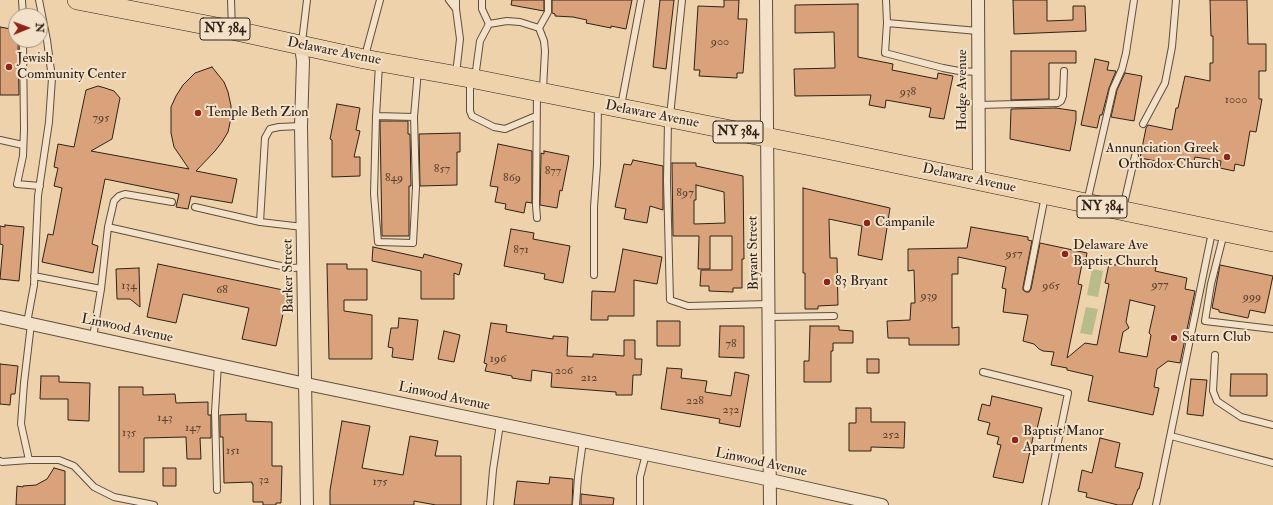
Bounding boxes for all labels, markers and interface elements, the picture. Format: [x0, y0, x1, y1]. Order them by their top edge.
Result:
north arrow [8, 8, 48, 48]
road number: NY 384 [200, 18, 250, 40]
text: N [33, 23, 46, 33]
street label: Delaware Avenue [286, 35, 382, 69]
house number: 900 [711, 35, 729, 49]
street label: Hodge Avenue [955, 49, 971, 131]
place label: Jewish Community Center [17, 51, 126, 84]
marker: Jewish Community Center [4, 62, 14, 72]
house number: 938 [900, 85, 916, 99]
house number: 1000 [1225, 93, 1247, 107]
street label: Delaware Avenue [604, 98, 700, 132]
place label: Temple Beth Zion [206, 105, 309, 121]
marker: Temple Beth Zion [193, 108, 203, 118]
house number: 795 [93, 111, 109, 125]
road number: NY 384 [713, 121, 763, 143]
place label: Annunciation Greek Orthodox Church [1106, 141, 1219, 174]
marker: Annunciation Greek Orthodox Church [1222, 152, 1232, 162]
street label: Delaware Avenue [921, 161, 1017, 197]
house number: 857 [434, 162, 450, 176]
house number: 877 [545, 164, 561, 178]
house number: 849 [385, 171, 403, 185]
house number: 869 [503, 171, 521, 185]
house number: 897 [676, 186, 694, 200]
road number: NY 384 [1077, 196, 1127, 218]
place label: Campanile [875, 215, 935, 231]
street label: Bryant Street [745, 216, 763, 290]
marker: Campanile [862, 218, 872, 228]
place label: Delaware Ave Baptist Church [1073, 238, 1158, 270]
street label: Barker Street [280, 239, 298, 313]
house number: 871 [513, 243, 529, 257]
house number: 957 [1006, 247, 1022, 261]
marker: Delaware Ave Baptist Church [1060, 249, 1070, 259]
place label: 83 Bryant [835, 274, 888, 290]
marker: 83 Bryant [822, 277, 832, 287]
house number: 977 [1151, 278, 1169, 292]
house number: 134 [121, 279, 137, 293]
house number: 965 [1042, 279, 1060, 293]
house number: 68 [216, 283, 228, 297]
house number: 939 [921, 289, 937, 303]
house number: 999 [1243, 290, 1261, 304]
street label: Linwood Avenue [80, 311, 174, 347]
place label: Saturn Club [1182, 330, 1251, 346]
marker: Saturn Club [1169, 333, 1179, 343]
house number: 78 [725, 337, 737, 351]
house number: 196 [490, 352, 506, 366]
house number: 206 [555, 364, 573, 378]
house number: 212 [581, 371, 597, 385]
street label: Linwood Avenue [397, 379, 491, 415]
house number: 228 [686, 394, 704, 408]
house number: 232 [723, 403, 739, 417]
house number: 143 [157, 411, 173, 425]
house number: 147 [185, 421, 201, 435]
place label: Baptist Manor Apartments [1023, 424, 1104, 456]
house number: 135 [122, 426, 136, 440]
house number: 252 [882, 428, 900, 442]
marker: Baptist Manor Apartments [1010, 435, 1020, 445]
house number: 151 [226, 444, 240, 458]
street label: Linwood Avenue [714, 445, 808, 481]
house number: 32 [259, 473, 269, 487]
house number: 175 [372, 475, 388, 489]

